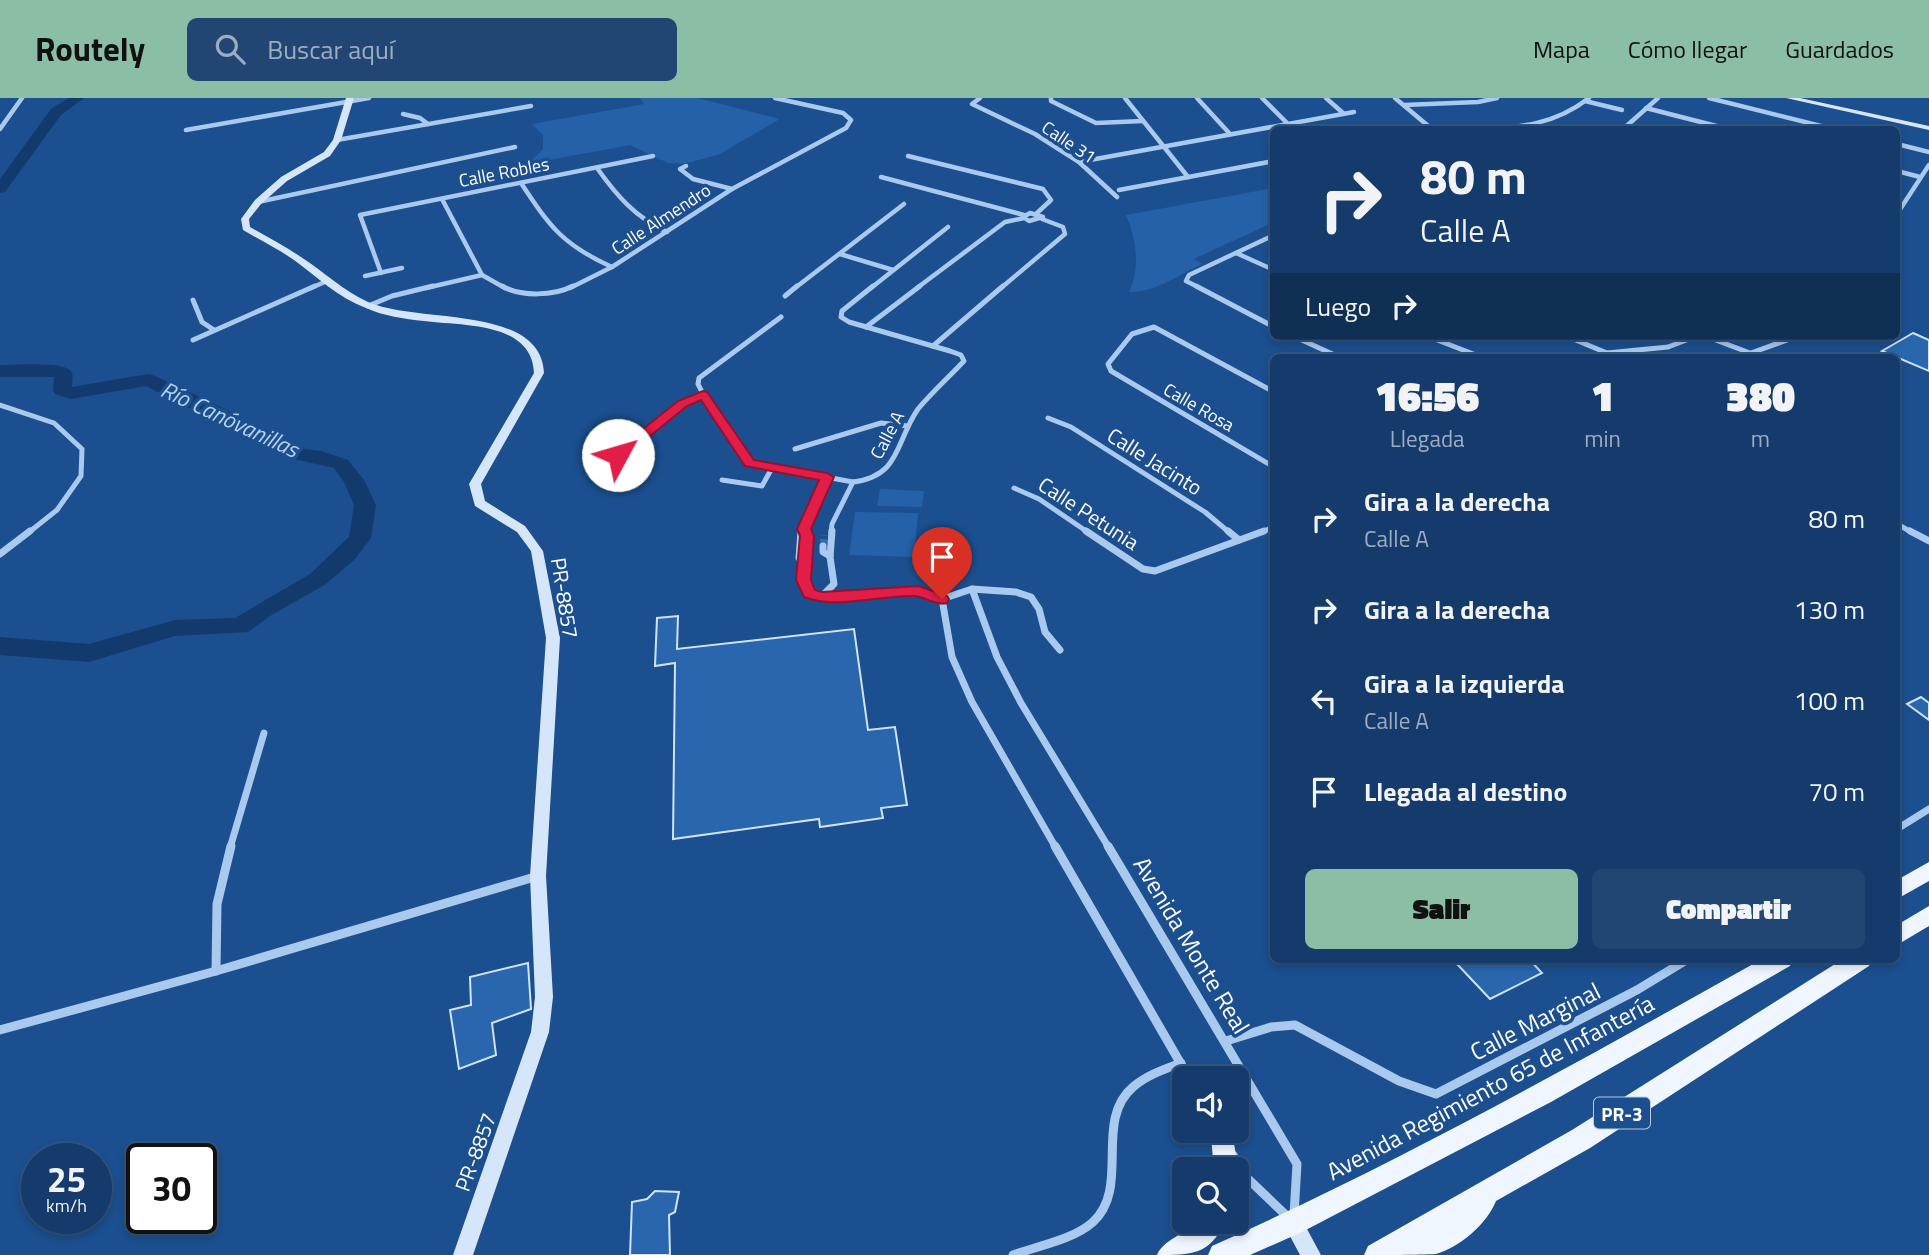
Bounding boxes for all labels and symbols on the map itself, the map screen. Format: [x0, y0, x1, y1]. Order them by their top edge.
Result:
street label: Calle 31 [1036, 114, 1102, 170]
street label: Calle Robles [456, 150, 552, 194]
street label: Calle Almendro [606, 177, 716, 261]
water label: Río Canóvanillas [155, 372, 307, 467]
street label: Calle Rosa [1158, 376, 1240, 438]
street label: Calle A [863, 406, 911, 464]
position arrow [581, 418, 655, 492]
street label: Calle Jacinto [1101, 419, 1209, 503]
street label: Calle Petunia [1032, 468, 1146, 558]
pin [912, 527, 972, 599]
street label: PR-8857 [543, 555, 587, 641]
street label: Avenida Monte Real [1125, 850, 1259, 1040]
street label: Calle Marginal [1464, 973, 1606, 1069]
street label: Avenida Regimiento 65 de Infantería [1320, 985, 1660, 1189]
road number: PR-3 [1594, 1098, 1650, 1128]
street label: PR-8857 [446, 1108, 504, 1196]
speed limit sign: 30 [126, 1143, 217, 1234]

